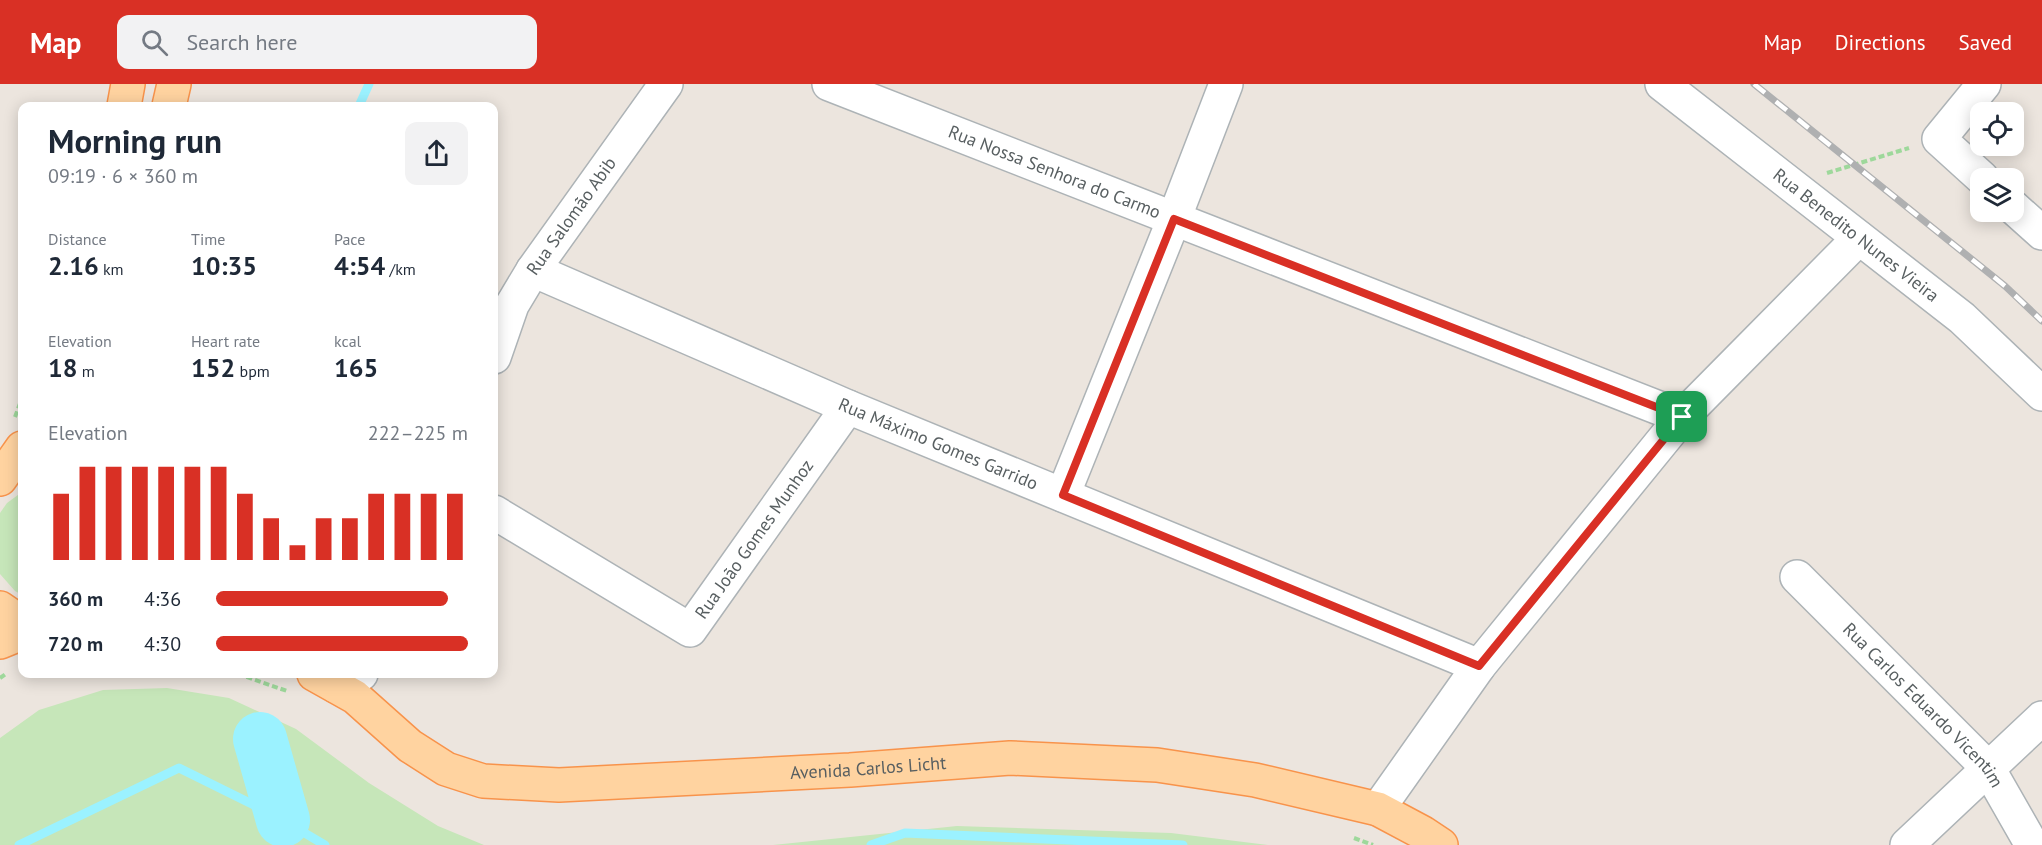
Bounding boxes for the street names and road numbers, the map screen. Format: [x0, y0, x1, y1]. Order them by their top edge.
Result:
street label: Rua Nossa Senhora do Carmo [945, 120, 1164, 223]
street label: Rua Salomão Abib [521, 152, 621, 279]
street label: Rua Benedito Nunes Vieira [1769, 163, 1944, 307]
street label: Rua Máximo Gomes Garrido [835, 392, 1042, 495]
street label: Rua João Gomes Munhoz [690, 455, 818, 623]
street label: Rua Carlos Eduardo Vicentim [1838, 618, 2009, 791]
street label: Avenida Carlos Licht [790, 751, 947, 784]

